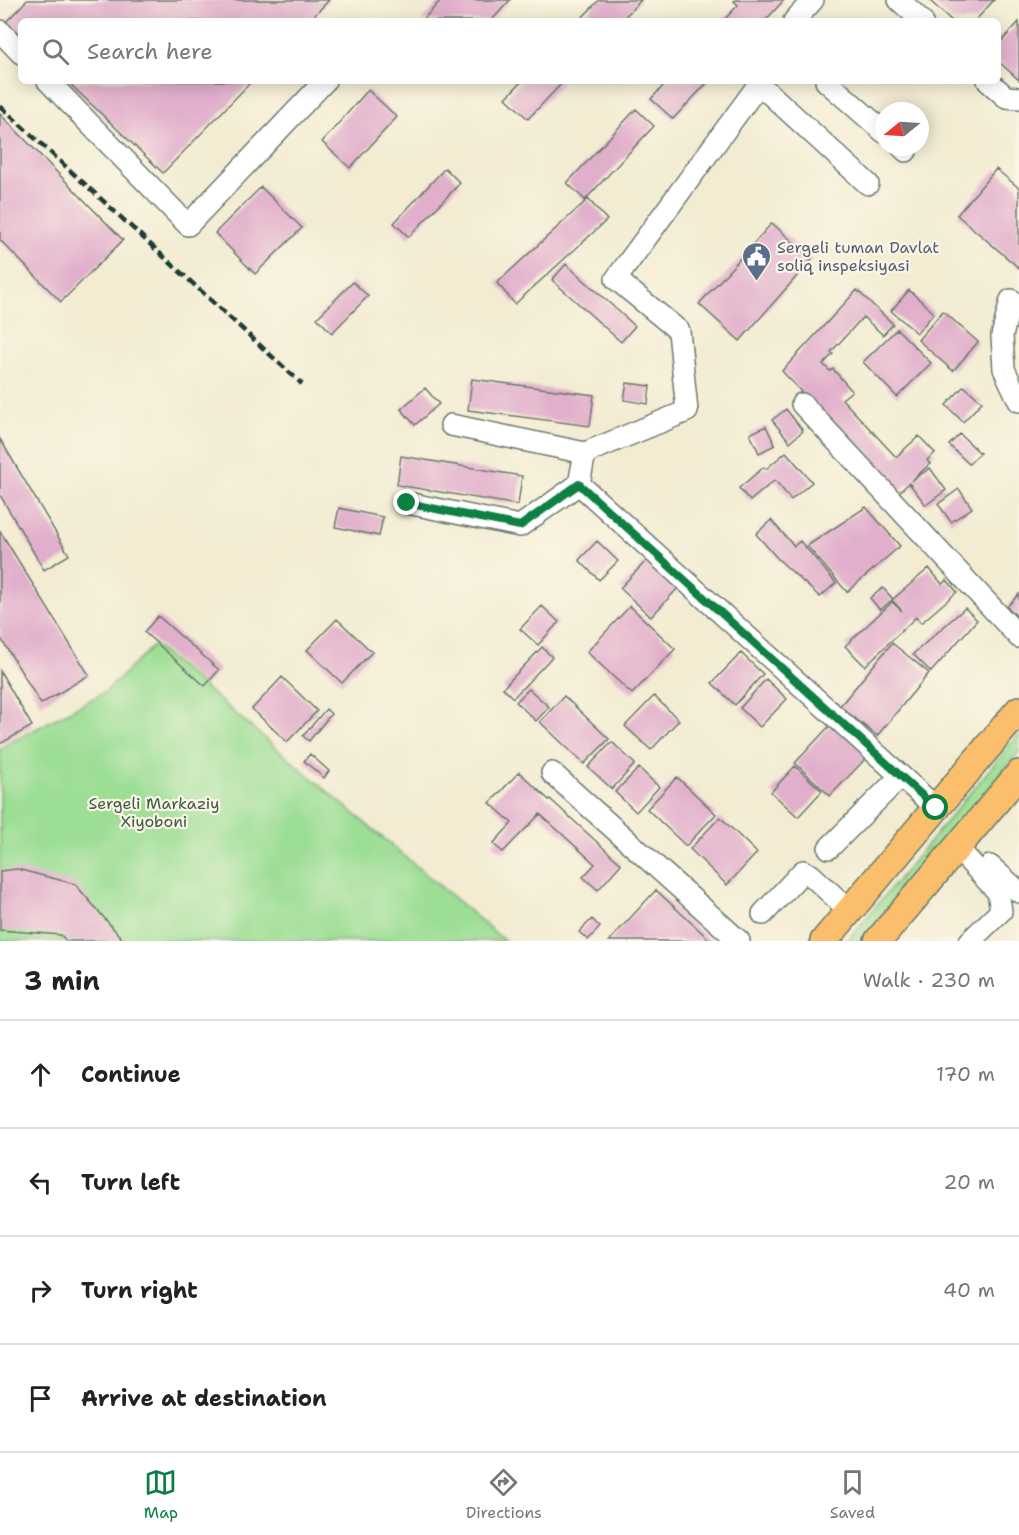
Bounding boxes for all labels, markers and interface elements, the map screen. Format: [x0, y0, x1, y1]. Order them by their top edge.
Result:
search box [18, 18, 1001, 84]
icon: search [39, 35, 72, 68]
text: Search here [87, 37, 213, 66]
north arrow [875, 102, 929, 156]
place label: Sergeli tuman Davlat soliq inspeksiyasi [777, 237, 939, 276]
public building icon: Sergeli tuman Davlat soliq inspeksiyasi [740, 240, 772, 282]
route end [393, 489, 419, 515]
park label: Sergeli Markaziy Xiyoboni [89, 793, 220, 832]
route start [922, 794, 948, 820]
text: 3 min [24, 963, 100, 998]
text: Walk · 230 m [863, 967, 995, 993]
icon: ahead [24, 1058, 57, 1091]
text: Continue [81, 1060, 181, 1089]
text: 170 m [936, 1061, 995, 1087]
icon: left [24, 1166, 57, 1199]
text: Turn left [81, 1168, 180, 1197]
text: 20 m [944, 1169, 995, 1195]
icon: right [24, 1274, 57, 1307]
text: Turn right [81, 1276, 198, 1305]
text: 40 m [943, 1277, 995, 1303]
icon: arrive [24, 1382, 57, 1415]
text: Arrive at destination [81, 1384, 327, 1413]
tab: Map [144, 1466, 178, 1523]
tab: Directions [466, 1466, 542, 1523]
tab: Saved [830, 1466, 875, 1523]

